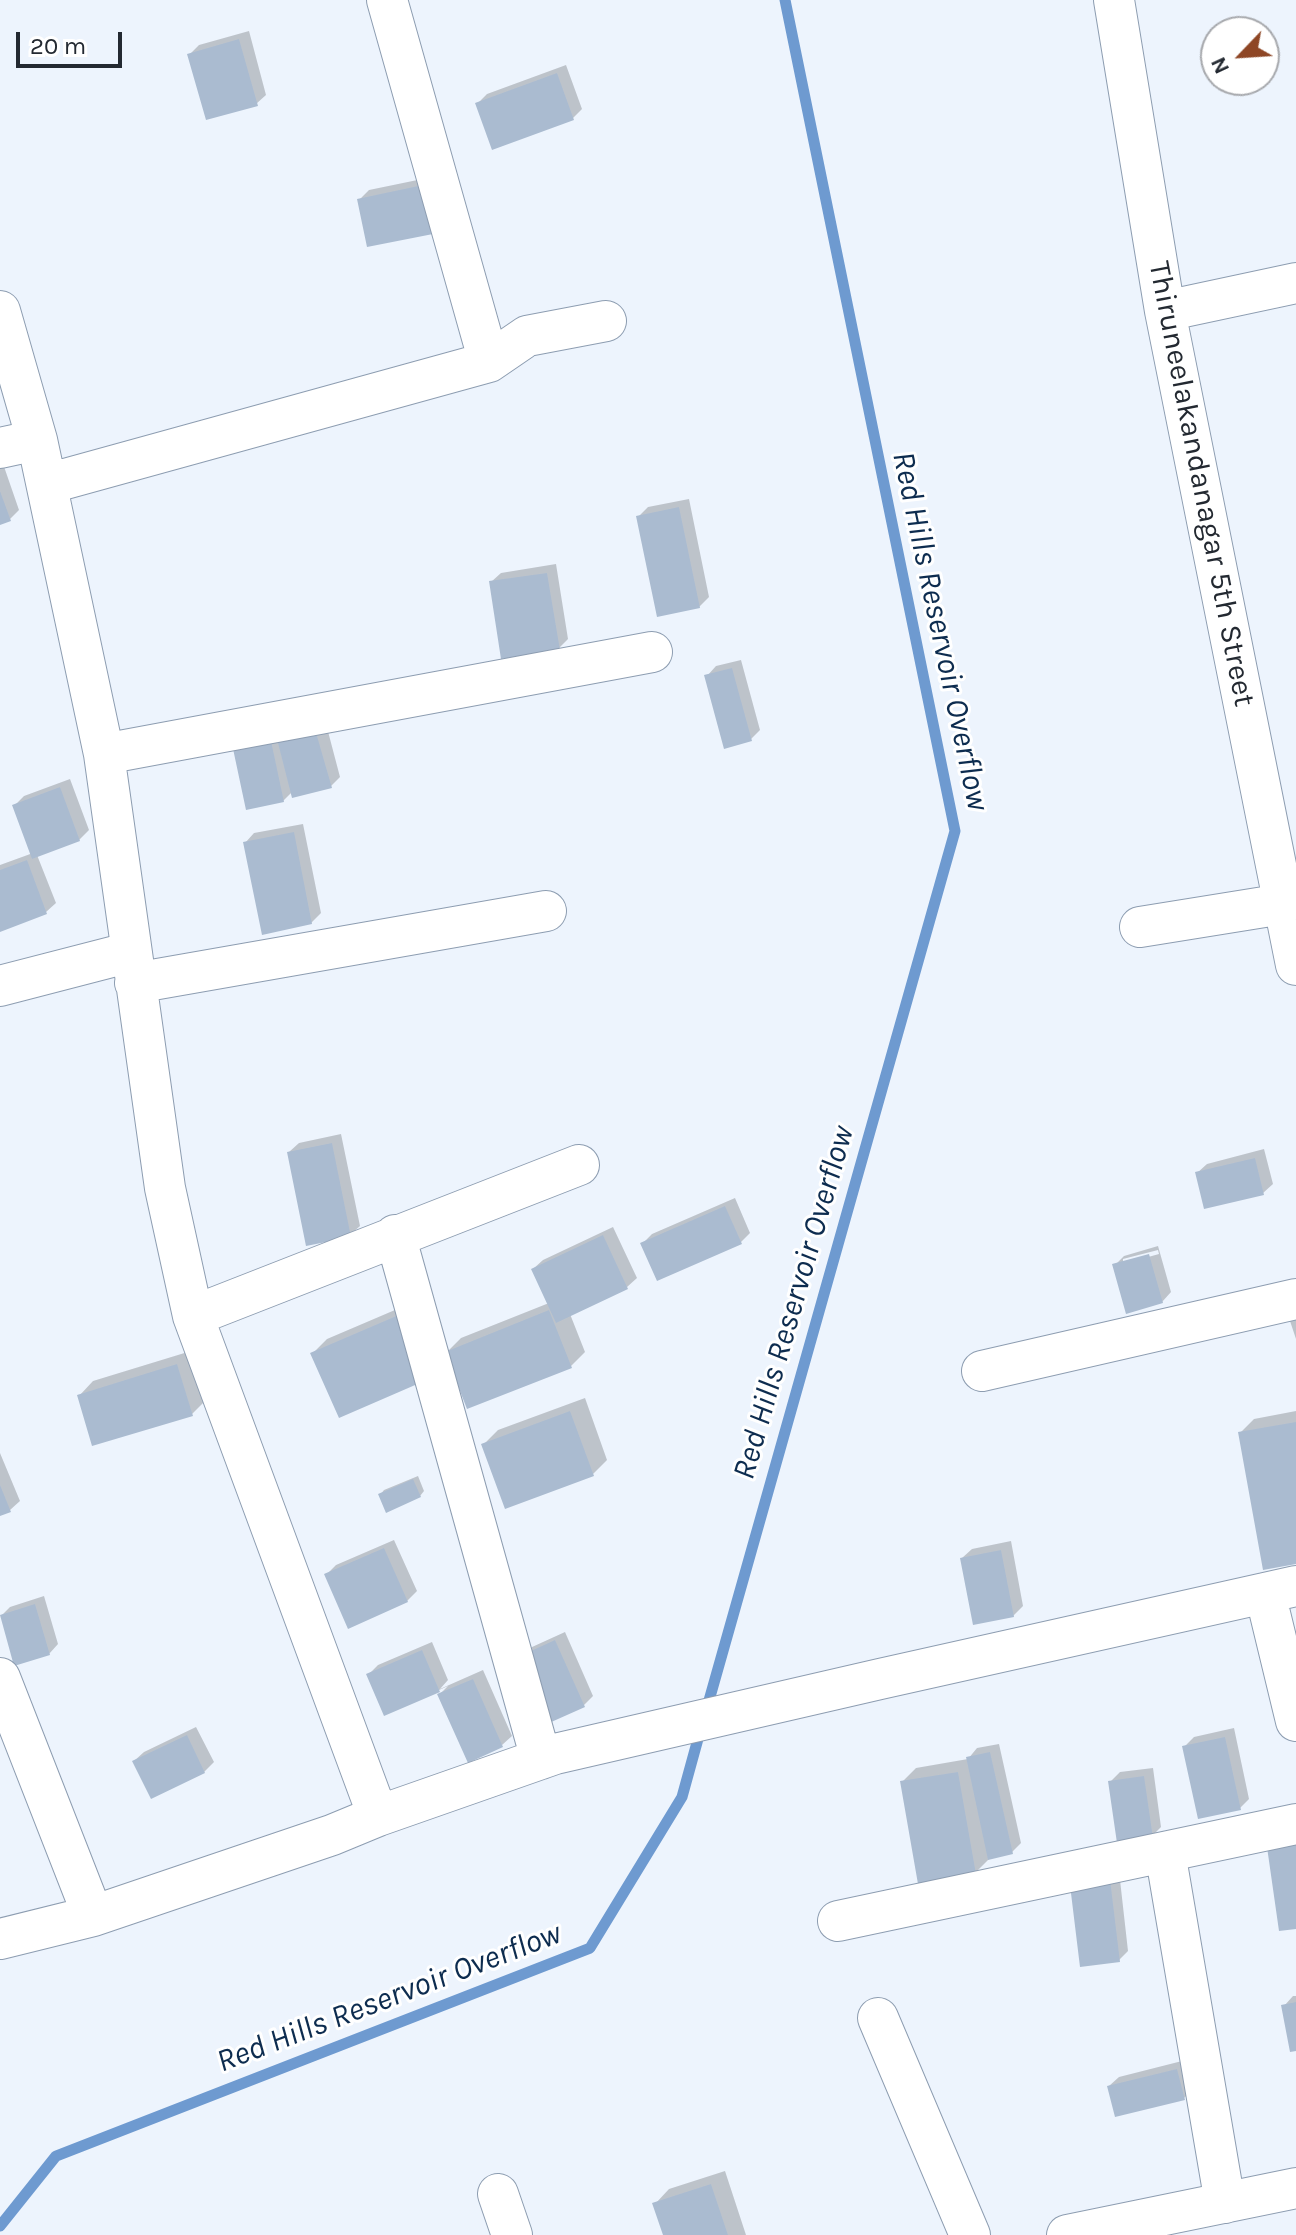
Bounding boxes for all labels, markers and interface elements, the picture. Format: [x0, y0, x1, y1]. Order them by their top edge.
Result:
scale bar [20, 16, 126, 66]
north arrow [1200, 16, 1280, 96]
text: 20 m [30, 32, 86, 60]
text: N [1205, 53, 1235, 78]
street label: Thiruneelakandanagar 5th Street [1140, 258, 1262, 710]
water label: Red Hills Reservoir Overflow [883, 448, 997, 814]
water label: Red Hills Reservoir Overflow [725, 1122, 863, 1484]
water label: Red Hills Reservoir Overflow [211, 1915, 567, 2081]

